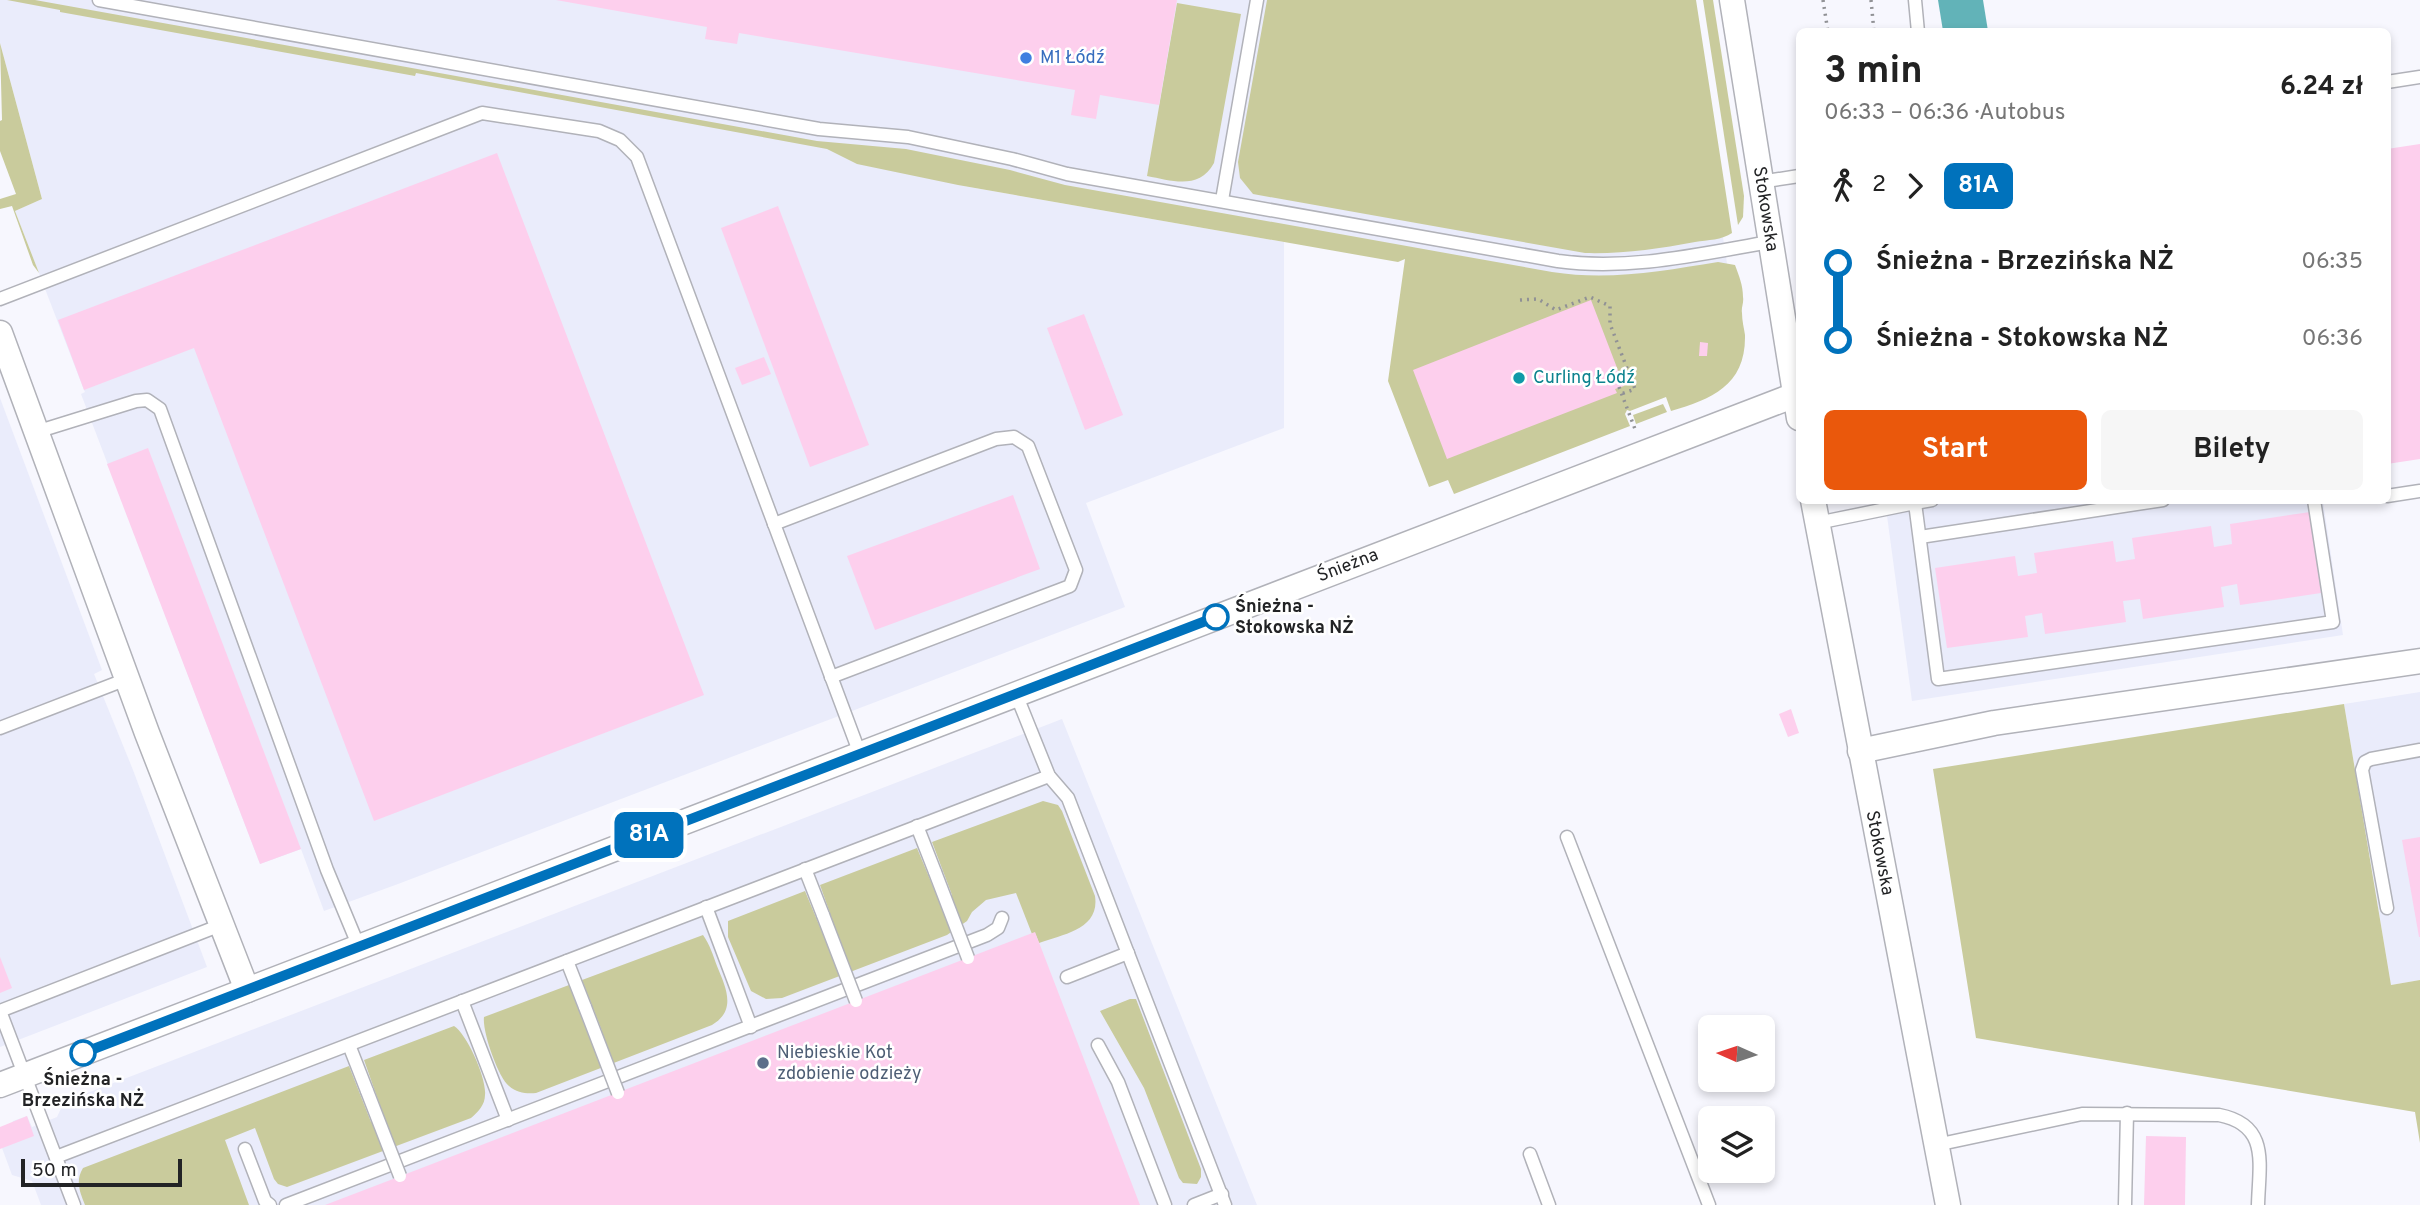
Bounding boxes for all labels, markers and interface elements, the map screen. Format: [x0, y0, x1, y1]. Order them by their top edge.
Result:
place label: M1 Łódź [1040, 47, 1105, 70]
text: 3 min [1824, 48, 1923, 97]
marker: M1 Łódź [1018, 50, 1034, 66]
text: 6.24 zł [2280, 71, 2363, 104]
text: 06:33 – 06:36 · Autobus [1824, 99, 2065, 128]
street label: Stokowska [1747, 165, 1783, 253]
icon: walk [1824, 167, 1862, 205]
icon: forward [1896, 167, 1934, 205]
text: 2 [1872, 171, 1886, 200]
text: 81A [1958, 171, 1999, 201]
text: Śnieżna - Brzezińska NŻ [1876, 246, 2174, 279]
text: 06:35 [2301, 248, 2363, 277]
text: Śnieżna - Stokowska NŻ [1876, 323, 2168, 356]
text: 06:36 [2302, 325, 2363, 354]
place label: Curling Łódź [1533, 367, 1635, 390]
marker: Curling Łódź [1511, 370, 1527, 386]
button: Start [1824, 410, 2087, 490]
button: Bilety [2101, 410, 2363, 490]
street label: Śnieżna [1313, 542, 1382, 588]
place label: Śnieżna - Stokowska NŻ [1235, 594, 1354, 640]
marker: Śnieżna - Stokowska NŻ [1203, 604, 1229, 630]
street label: Stokowska [1860, 809, 1898, 897]
line badge: 81A [609, 812, 689, 858]
text: 81A [628, 820, 670, 850]
north arrow [1698, 1015, 1774, 1092]
map controls [1698, 1015, 1775, 1183]
marker: Śnieżna - Brzezińska NŻ [70, 1040, 96, 1066]
place label: Niebieskie Kot zdobienie odzieży [777, 1042, 921, 1086]
marker: Niebieskie Kot zdobienie odzieży [755, 1055, 771, 1071]
place label: Śnieżna - Brzezińska NŻ [22, 1067, 144, 1113]
button: layers [1698, 1106, 1775, 1183]
scale bar [21, 1156, 182, 1188]
text: 50 m [32, 1159, 77, 1183]

